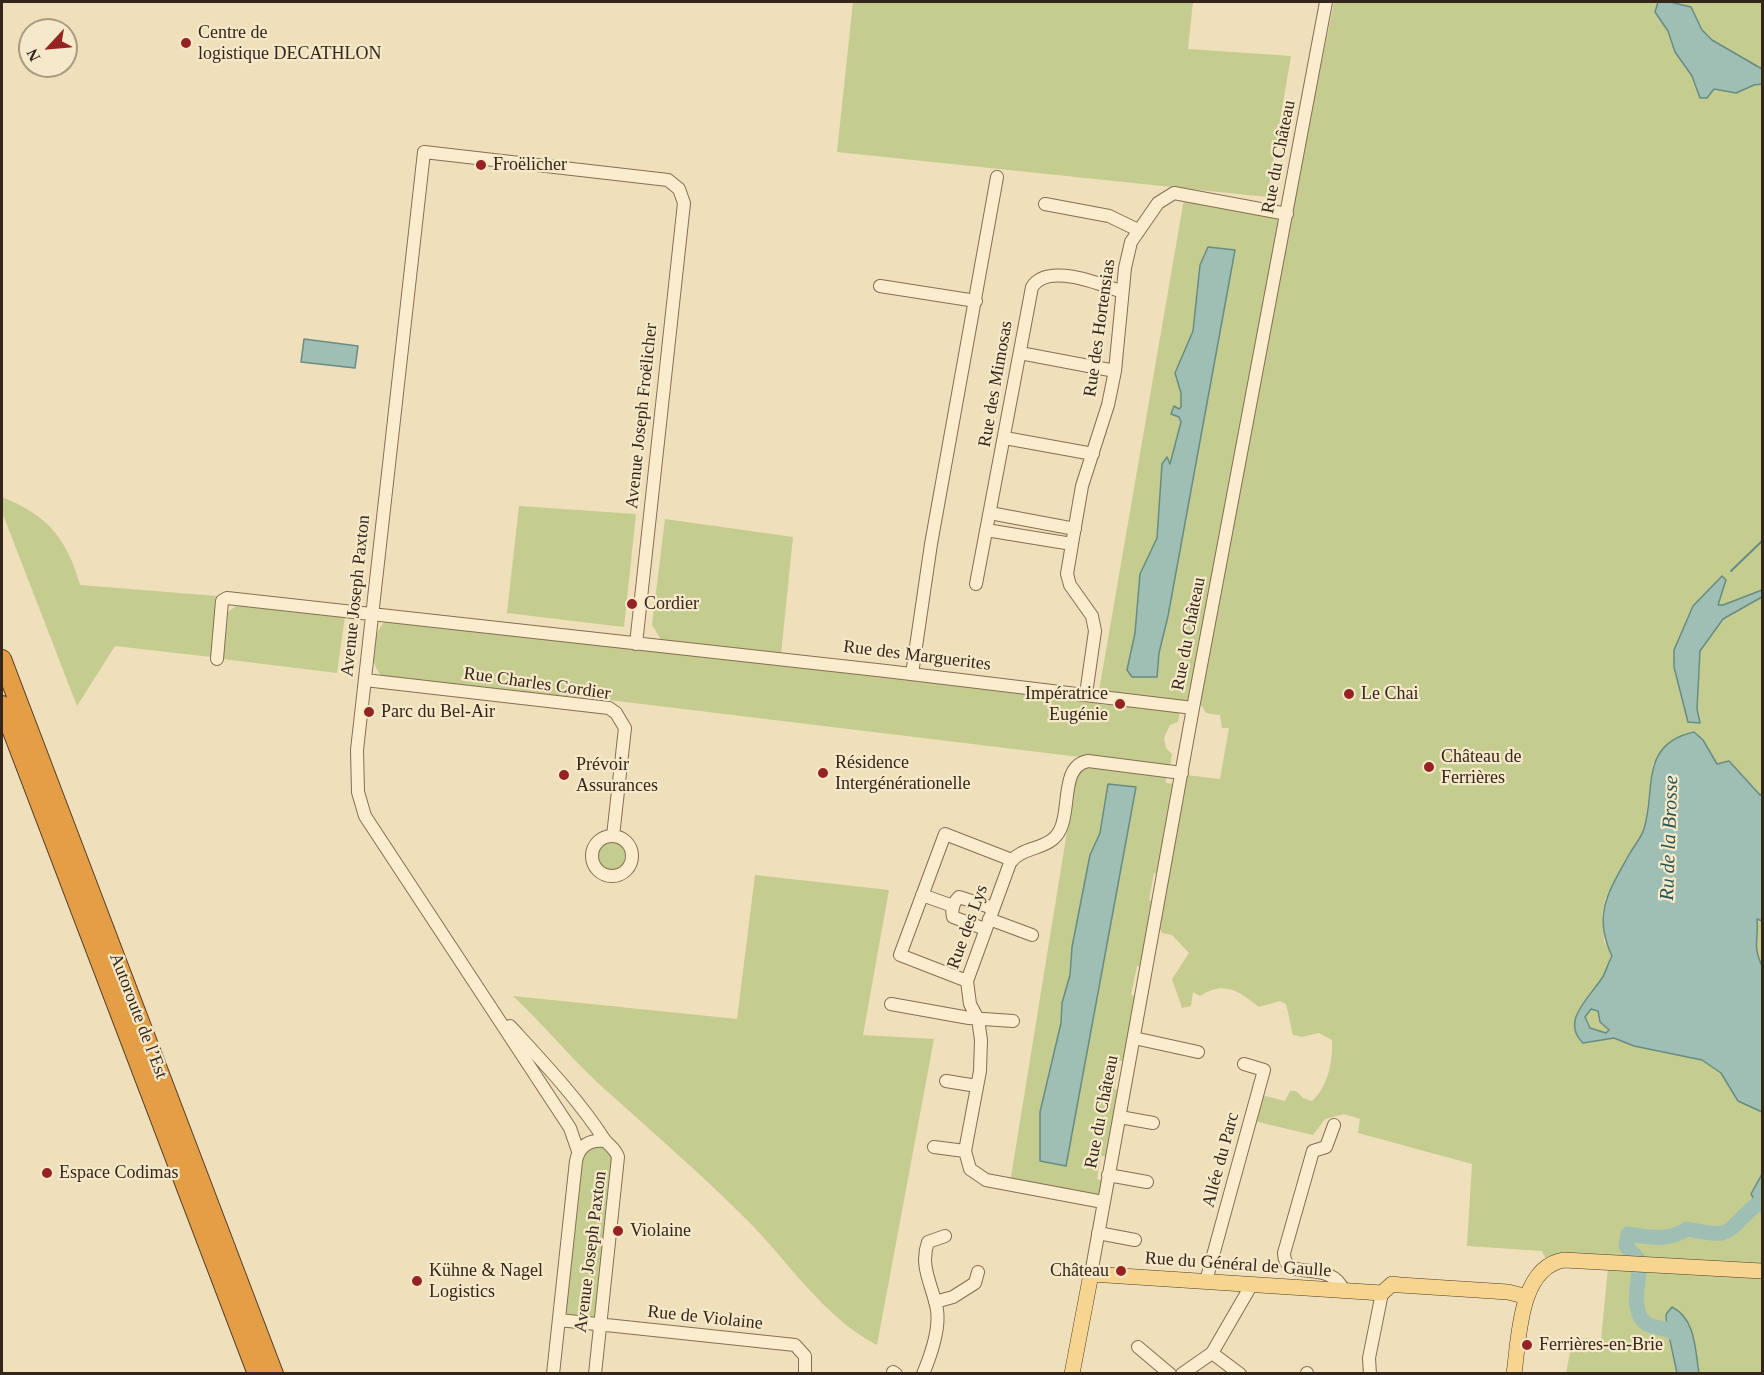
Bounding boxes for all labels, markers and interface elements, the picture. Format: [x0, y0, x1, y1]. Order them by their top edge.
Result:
north arrow [18, 18, 78, 78]
place label: Centre de logistique DECATHLON [198, 22, 381, 64]
marker: Centre de logistique DECATHLON [179, 36, 193, 50]
text: N [23, 46, 43, 64]
street label: Rue du Château [1257, 99, 1301, 215]
place label: Froëlicher [493, 154, 567, 176]
marker: Froëlicher [474, 158, 488, 172]
street label: Rue des Hortensias [1080, 258, 1120, 398]
street label: Rue des Mimosas [974, 319, 1018, 449]
street label: Avenue Joseph Froëlicher [622, 322, 662, 510]
street label: Avenue Joseph Paxton [337, 514, 375, 678]
street label: Rue du Château [1167, 576, 1211, 692]
place label: Cordier [644, 593, 699, 615]
marker: Cordier [625, 597, 639, 611]
street label: Rue des Marguerites [842, 636, 992, 676]
street label: Rue Charles Cordier [462, 663, 612, 705]
place label: Impératrice Eugénie [1025, 683, 1108, 726]
place label: Le Chai [1361, 683, 1418, 705]
marker: Le Chai [1342, 687, 1356, 701]
marker: Impératrice Eugénie [1113, 697, 1127, 711]
place label: Parc du Bel-Air [381, 701, 495, 723]
marker: Parc du Bel-Air [362, 705, 376, 719]
place label: Château de Ferrières [1441, 746, 1521, 789]
place label: Résidence Intergénérationelle [835, 752, 971, 795]
place label: Prévoir Assurances [576, 754, 658, 796]
marker: Château de Ferrières [1422, 760, 1436, 774]
marker: Résidence Intergénérationelle [816, 766, 830, 780]
marker: Prévoir Assurances [557, 768, 571, 782]
water label: Ru de la Brosse [1656, 775, 1684, 901]
street label: Rue des Lys [943, 882, 993, 972]
street label: Autoroute de l’Est [104, 950, 172, 1082]
street label: Rue du Château [1080, 1054, 1124, 1170]
street label: Allée du Parc [1198, 1110, 1244, 1210]
place label: Espace Codimas [59, 1162, 178, 1184]
marker: Espace Codimas [40, 1166, 54, 1180]
street label: Avenue Joseph Paxton [570, 1170, 612, 1334]
place label: Violaine [630, 1220, 691, 1242]
marker: Violaine [611, 1224, 625, 1238]
street label: Rue du Général de Gaulle [1144, 1248, 1332, 1282]
place label: Kühne & Nagel Logistics [429, 1260, 543, 1302]
place label: Château [1050, 1260, 1109, 1282]
marker: Château [1114, 1264, 1128, 1278]
marker: Kühne & Nagel Logistics [410, 1274, 424, 1288]
street label: Rue de Violaine [646, 1301, 764, 1335]
place label: Ferrières-en-Brie [1539, 1334, 1663, 1356]
marker: Ferrières-en-Brie [1520, 1338, 1534, 1352]

